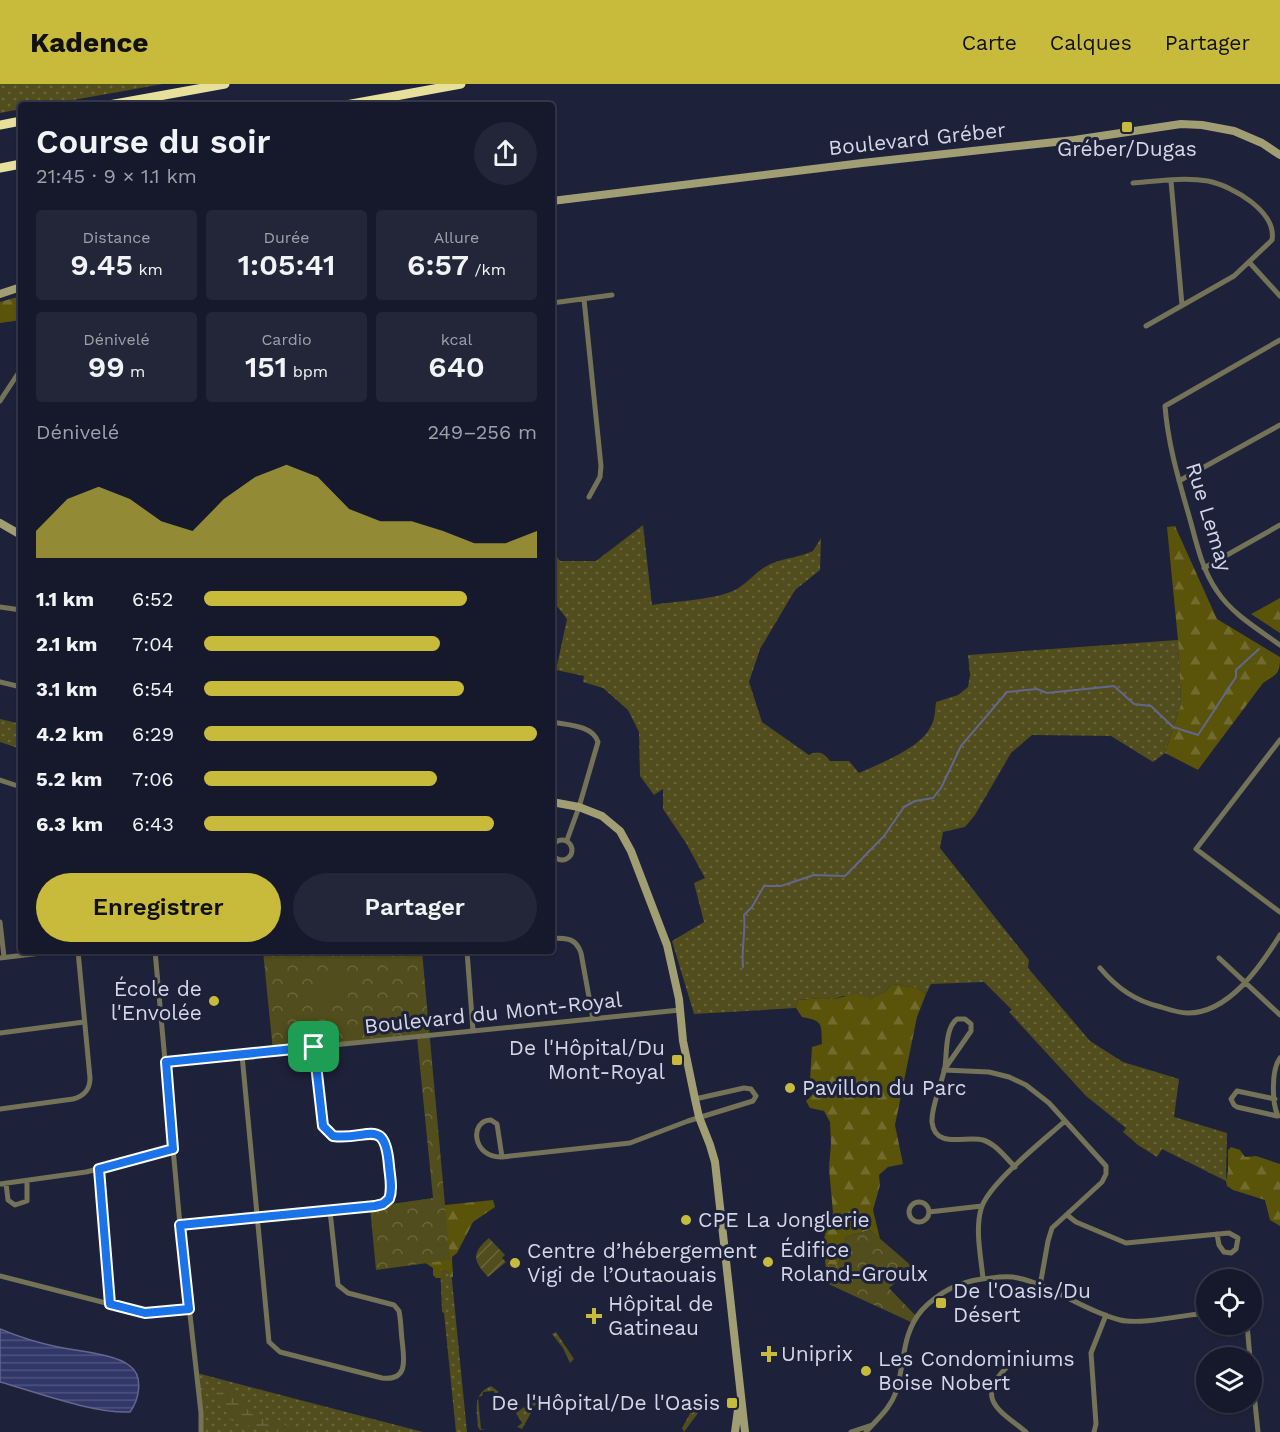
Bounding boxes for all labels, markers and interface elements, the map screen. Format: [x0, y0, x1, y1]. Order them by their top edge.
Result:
text: Kadence [30, 26, 149, 59]
text: Carte [962, 30, 1017, 55]
text: Calques [1050, 30, 1132, 55]
text: Partager [1165, 30, 1250, 55]
street label: Boulevard Gréber [827, 117, 1007, 160]
marker: Gréber/Dugas [1120, 120, 1134, 134]
text: Course du soir [36, 122, 271, 161]
button: share [474, 122, 537, 185]
place label: Gréber/Dugas [1057, 136, 1197, 161]
text: 21:45 · 9 × 1.1 km [36, 164, 197, 188]
text: Distance [82, 228, 151, 247]
text: Durée [263, 228, 310, 247]
text: Allure [434, 228, 479, 247]
text: 9.45 [70, 247, 133, 282]
text: 1:05:41 [238, 247, 335, 282]
text: 6:57 [407, 247, 469, 282]
text: km [133, 260, 163, 279]
text: /km [469, 260, 506, 279]
text: Dénivelé [83, 330, 150, 349]
text: Cardio [261, 330, 312, 349]
text: kcal [441, 330, 472, 349]
text: 99 [88, 349, 125, 384]
text: 151 [245, 349, 287, 384]
text: 640 [428, 349, 485, 384]
text: m [125, 362, 145, 381]
text: bpm [287, 362, 328, 381]
text: Dénivelé [36, 420, 119, 444]
text: 249–256 m [428, 420, 537, 444]
street label: Rue Lemay [1181, 459, 1238, 574]
text: 1.1 km [36, 587, 94, 611]
text: 6:52 [132, 587, 173, 611]
text: 2.1 km [36, 632, 97, 656]
text: 7:04 [132, 632, 174, 656]
text: 3.1 km [36, 677, 97, 701]
text: 6:54 [132, 677, 174, 701]
text: 4.2 km [36, 722, 104, 746]
text: 6:29 [132, 722, 174, 746]
text: 5.2 km [36, 767, 102, 791]
text: 7:06 [132, 767, 174, 791]
text: 6.3 km [36, 812, 103, 836]
text: 6:43 [132, 812, 174, 836]
button: Enregistrer [36, 873, 281, 942]
button: Partager [293, 873, 537, 942]
place label: École de l'Envolée [111, 976, 202, 1025]
street label: Boulevard du Mont-Royal [363, 986, 624, 1038]
marker: École de l'Envolée [207, 994, 221, 1008]
pin [288, 1021, 339, 1072]
icon: arrive [297, 1030, 330, 1063]
place label: De l'Hôpital/Du Mont-Royal [509, 1035, 666, 1084]
marker: De l'Hôpital/Du Mont-Royal [670, 1053, 684, 1067]
place label: Pavillon du Parc [802, 1075, 966, 1100]
marker: Pavillon du Parc [783, 1081, 797, 1095]
place label: CPE La Jonglerie [698, 1207, 870, 1232]
marker: CPE La Jonglerie [679, 1213, 693, 1227]
place label: Édifice Roland-Groulx [780, 1237, 928, 1286]
place label: Centre d’hébergement Vigi de l’Outaouais [527, 1238, 757, 1287]
marker: Édifice Roland-Groulx [761, 1255, 775, 1269]
marker: Centre d’hébergement Vigi de l’Outaouais [508, 1256, 522, 1270]
map controls [1196, 1269, 1262, 1413]
button: locate [1196, 1269, 1262, 1335]
place label: De l'Oasis/Du Désert [953, 1278, 1091, 1327]
place label: Hôpital de Gatineau [608, 1291, 713, 1340]
marker: De l'Oasis/Du Désert [934, 1296, 948, 1310]
marker: Hôpital de Gatineau [585, 1307, 603, 1325]
place label: Uniprix [781, 1341, 853, 1366]
place label: Les Condominiums Boise Nobert [878, 1346, 1075, 1395]
marker: Uniprix [762, 1347, 776, 1361]
button: layers [1196, 1347, 1262, 1413]
marker: Les Condominiums Boise Nobert [859, 1364, 873, 1378]
place label: De l'Hôpital/De l'Oasis [491, 1390, 720, 1415]
marker: De l'Hôpital/De l'Oasis [725, 1396, 739, 1410]

